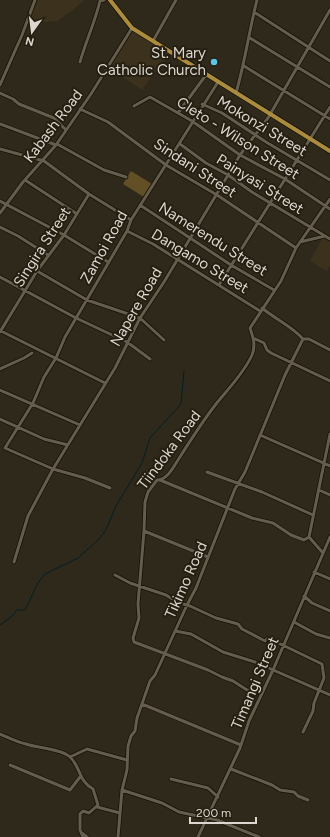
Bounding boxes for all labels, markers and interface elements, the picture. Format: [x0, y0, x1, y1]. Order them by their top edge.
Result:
north arrow [12, 12, 52, 52]
text: N [24, 34, 35, 49]
place label: St. Mary Catholic Church [97, 44, 206, 79]
marker: St. Mary Catholic Church [209, 57, 219, 67]
street label: Kabash Road [20, 86, 86, 166]
street label: Mokonzi Street [214, 92, 311, 160]
street label: Cleto - Wilson Street [173, 93, 303, 183]
street label: Sindani Street [150, 135, 240, 202]
street label: Painyasi Street [213, 150, 307, 218]
street label: Namerendu Street [155, 198, 271, 280]
street label: Singira Street [9, 203, 75, 290]
street label: Zamoi Road [77, 207, 131, 287]
street label: Dangamo Street [148, 225, 252, 297]
street label: Napere Road [106, 264, 166, 350]
street label: Tiindoka Road [133, 407, 205, 493]
street label: Tikimo Road [161, 539, 211, 621]
street label: Timangi Street [227, 634, 283, 732]
scale bar [190, 799, 256, 825]
text: 200 m [196, 806, 231, 820]

